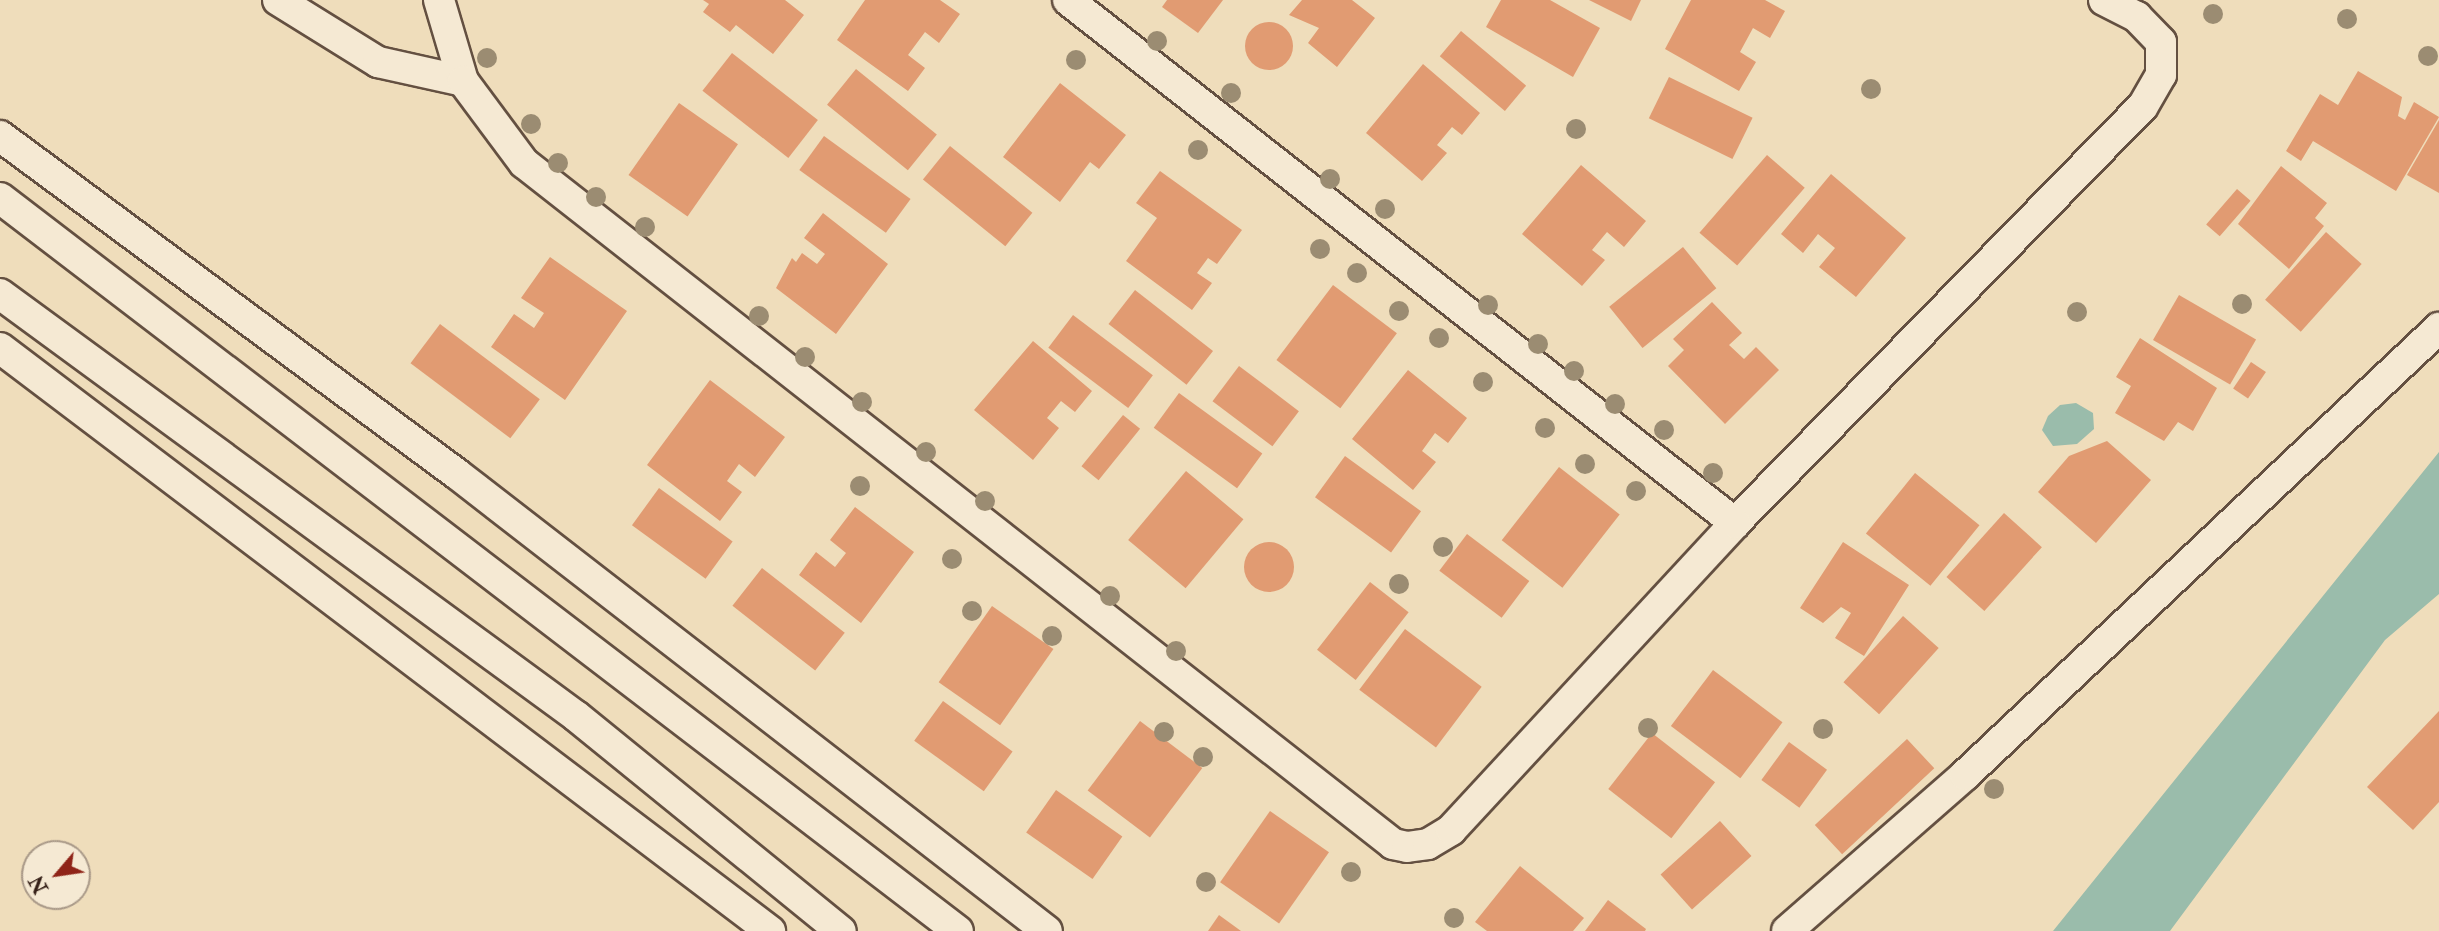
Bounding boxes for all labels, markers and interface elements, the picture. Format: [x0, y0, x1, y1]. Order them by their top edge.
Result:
north arrow [21, 840, 91, 910]
text: N [25, 871, 54, 897]

